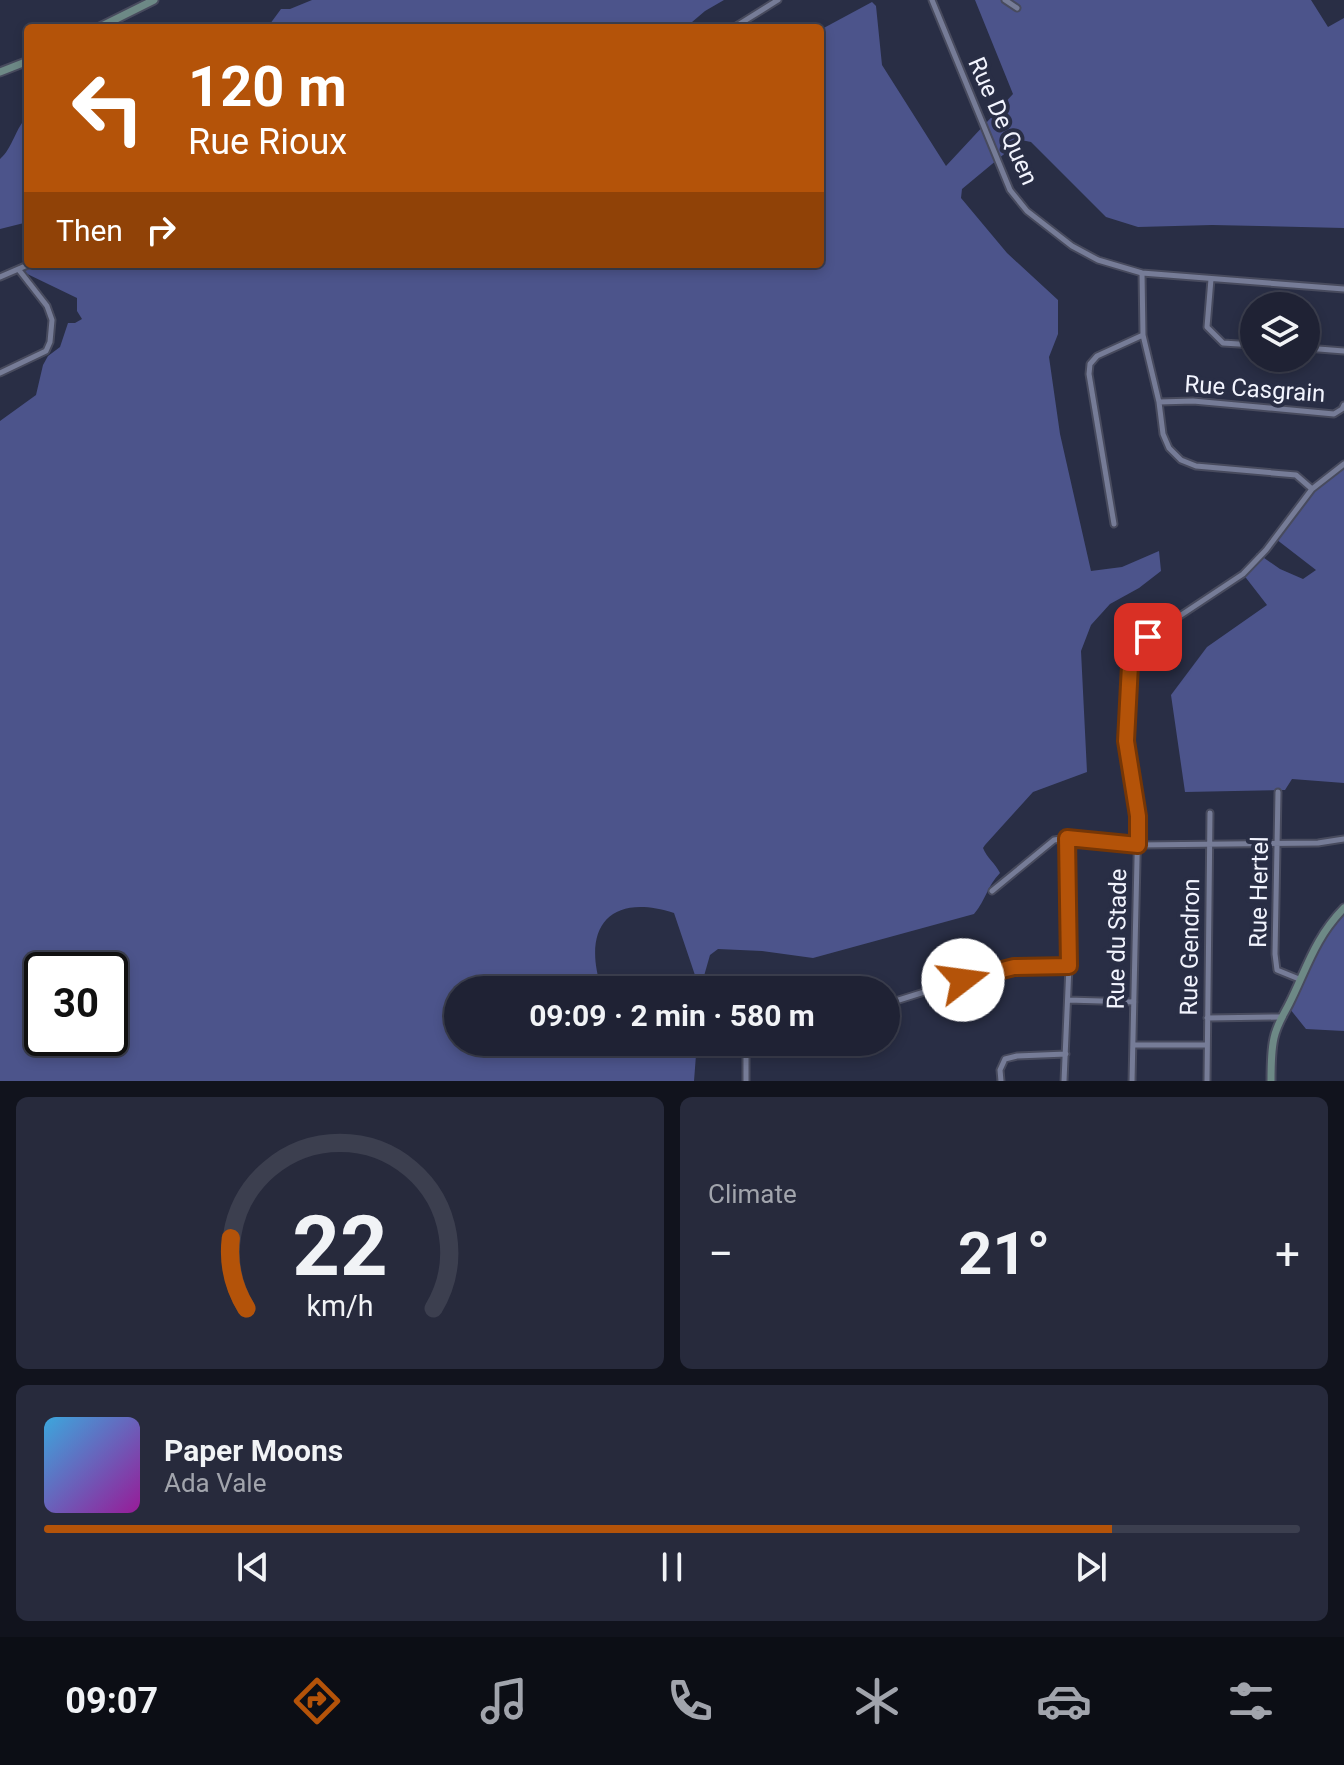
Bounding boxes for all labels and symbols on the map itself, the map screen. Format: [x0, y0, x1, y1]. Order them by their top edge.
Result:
street label: Rue De Quen [962, 53, 1044, 189]
street label: Rue Casgrain [1184, 370, 1326, 408]
pin [1114, 603, 1182, 671]
street label: Rue Hertel [1244, 836, 1274, 948]
street label: Rue du Stade [1102, 868, 1132, 1010]
street label: Rue Gendron [1175, 878, 1205, 1016]
position arrow [921, 938, 1005, 1022]
speed limit sign: 30 [24, 952, 128, 1056]

